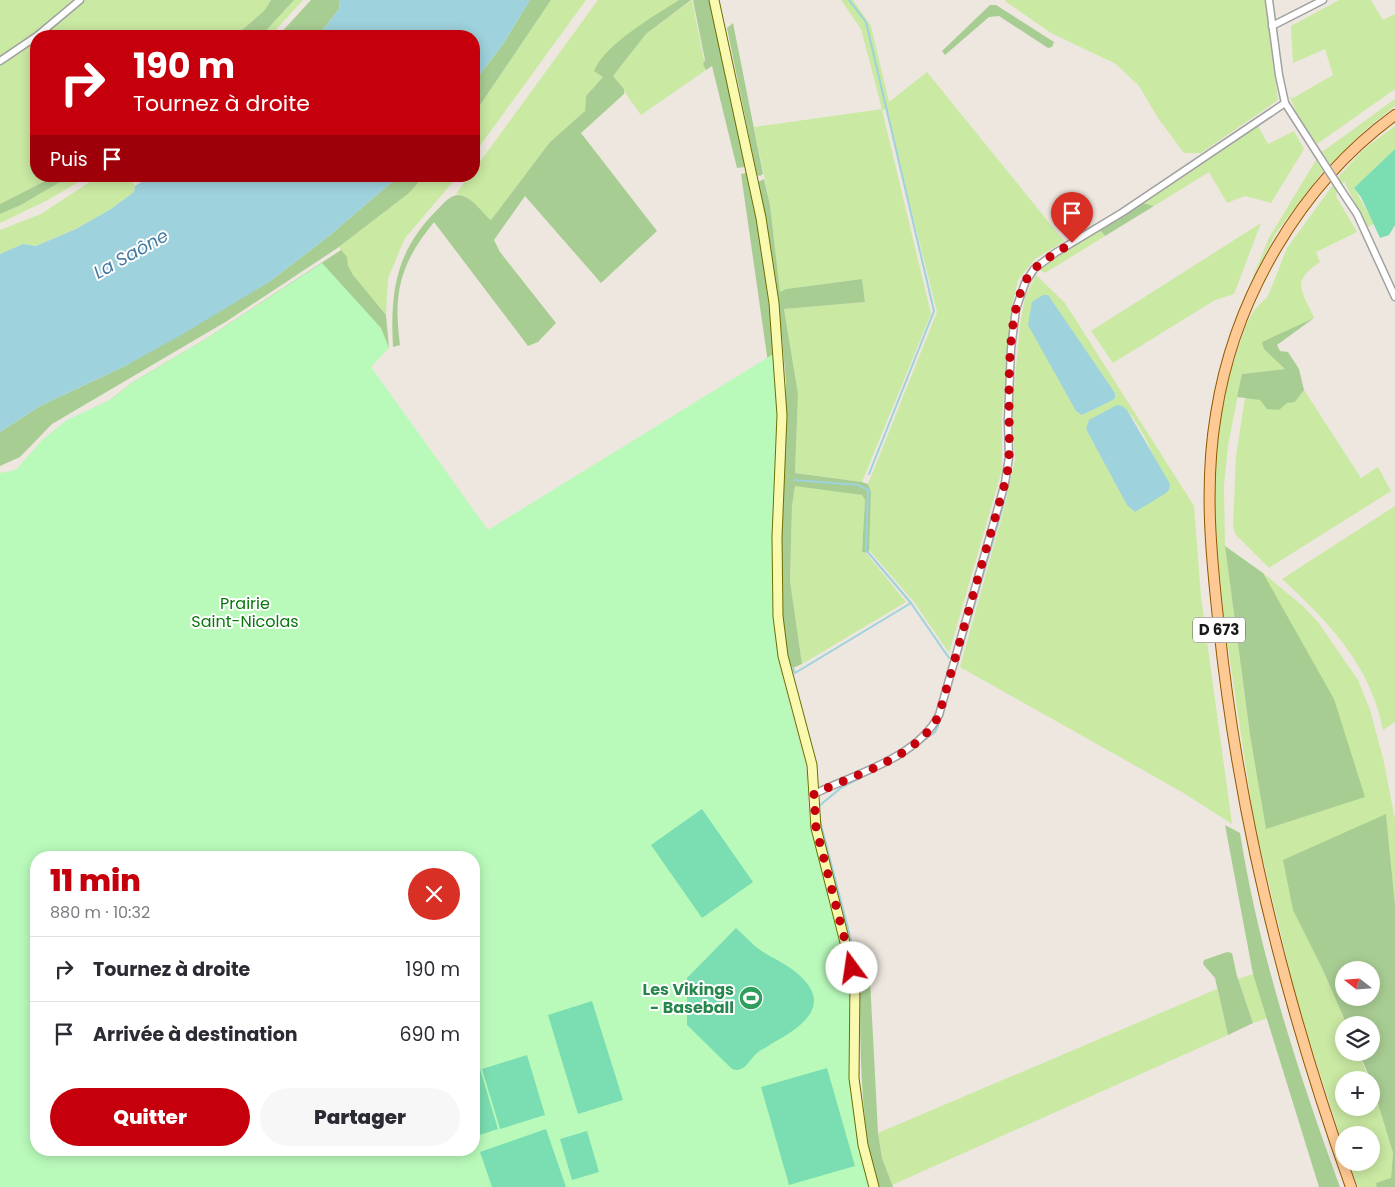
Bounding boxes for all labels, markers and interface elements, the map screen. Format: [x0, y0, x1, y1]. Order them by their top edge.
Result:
text: 190 m [133, 41, 235, 90]
icon: right [50, 50, 115, 115]
text: Tournez à droite [133, 88, 310, 119]
icon: arrive [98, 145, 126, 173]
text: Puis [50, 146, 88, 173]
pin [1051, 192, 1093, 243]
icon: arrive [1058, 199, 1086, 227]
water label: La Saône [89, 223, 173, 284]
park label: Prairie Saint-Nicolas [191, 592, 299, 633]
road number: D 673 [1193, 618, 1245, 642]
text: 11 min [50, 859, 141, 902]
button: close [408, 868, 460, 920]
text: 880 m · 10:32 [50, 901, 150, 924]
position arrow [825, 941, 877, 993]
icon: right [50, 955, 78, 983]
text: Tournez à droite [93, 956, 250, 983]
text: 190 m [405, 956, 460, 983]
north arrow [1335, 961, 1380, 1006]
map controls [1335, 961, 1380, 1171]
place label: Les Vikings - Baseball [643, 978, 734, 1019]
sports icon: Les Vikings - Baseball [738, 985, 764, 1011]
button: layers [1335, 1016, 1380, 1061]
icon: arrive [50, 1020, 78, 1048]
text: Arrivée à destination [93, 1021, 298, 1048]
text: 690 m [399, 1021, 460, 1048]
button: + [1335, 1071, 1380, 1116]
button: Quitter [50, 1088, 250, 1146]
button: Partager [260, 1088, 460, 1146]
button: − [1335, 1126, 1380, 1171]

